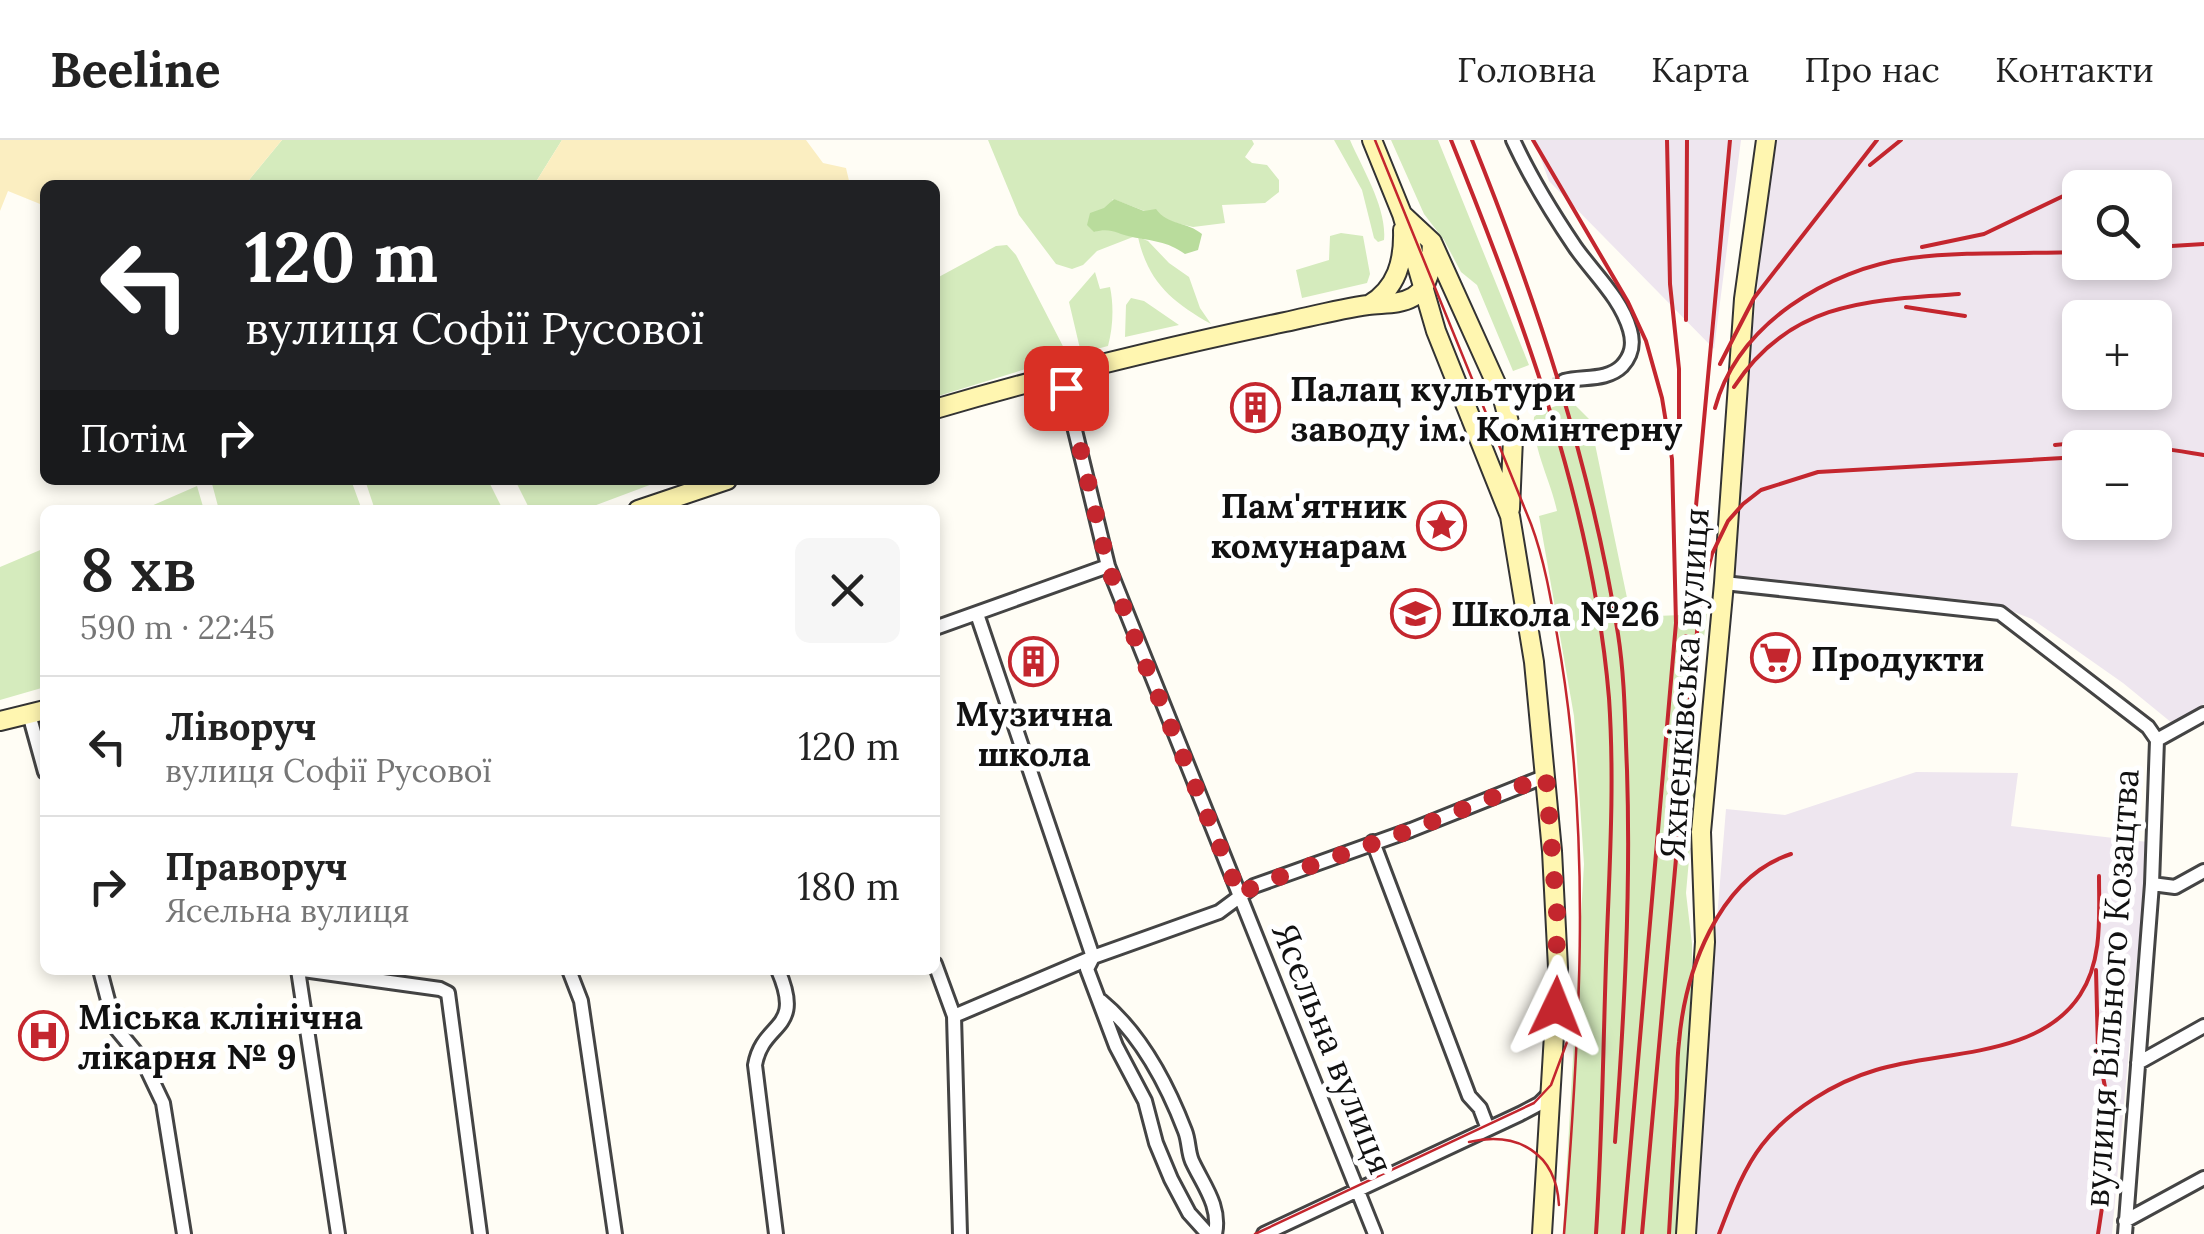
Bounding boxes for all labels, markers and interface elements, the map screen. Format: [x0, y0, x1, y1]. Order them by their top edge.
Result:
text: Beeline [50, 39, 221, 100]
text: Головна [1457, 47, 1596, 92]
text: Карта [1651, 47, 1749, 92]
text: Про нас [1804, 47, 1940, 92]
text: Контакти [1995, 47, 2154, 92]
map controls [2062, 170, 2172, 540]
button: search [2062, 170, 2172, 280]
text: 120 m [245, 212, 438, 301]
icon: left [80, 220, 210, 350]
text: вулиця Софії Русової [245, 299, 704, 356]
button: + [2062, 300, 2172, 410]
pin [1024, 346, 1109, 431]
icon: arrive [1039, 361, 1094, 416]
place label: Палац культури заводу ім. Комінтерну [1290, 366, 1683, 451]
building icon: Палац культури заводу ім. Комінтерну [1229, 382, 1281, 434]
icon: right [208, 410, 263, 465]
text: Потім [80, 414, 188, 462]
button: − [2062, 430, 2172, 540]
place label: Пам'ятник комунарам [1211, 483, 1407, 568]
place icon: Пам'ятник комунарам [1416, 499, 1468, 551]
street label: Яхненківська вулиця [1649, 506, 1719, 862]
text: 8 хв [80, 531, 196, 607]
button: close [795, 538, 900, 643]
school or university icon: Школа №26 [1390, 587, 1442, 639]
place label: Школа №26 [1451, 591, 1660, 636]
text: 590 m · 22:45 [80, 607, 275, 648]
supermarket icon: Продукти [1750, 632, 1802, 684]
building icon: Музична школа [1008, 635, 1060, 687]
place label: Продукти [1811, 636, 1984, 681]
place label: Музична школа [955, 691, 1113, 776]
text: Ліворуч [165, 702, 317, 750]
icon: left [80, 719, 135, 774]
text: 120 m [798, 722, 900, 770]
text: вулиця Софії Русової [165, 750, 491, 791]
street label: вулиця Вільного Козацтва [2073, 767, 2149, 1209]
text: Праворуч [165, 842, 348, 890]
icon: right [80, 859, 135, 914]
text: 180 m [797, 862, 900, 910]
text: Ясельна вулиця [165, 890, 410, 931]
street label: Ясельна вулиця [1262, 916, 1404, 1180]
position arrow [1504, 955, 1608, 1059]
place label: Міська клінічна лікарня № 9 [78, 994, 363, 1079]
hospital icon: Міська клінічна лікарня № 9 [17, 1010, 69, 1062]

